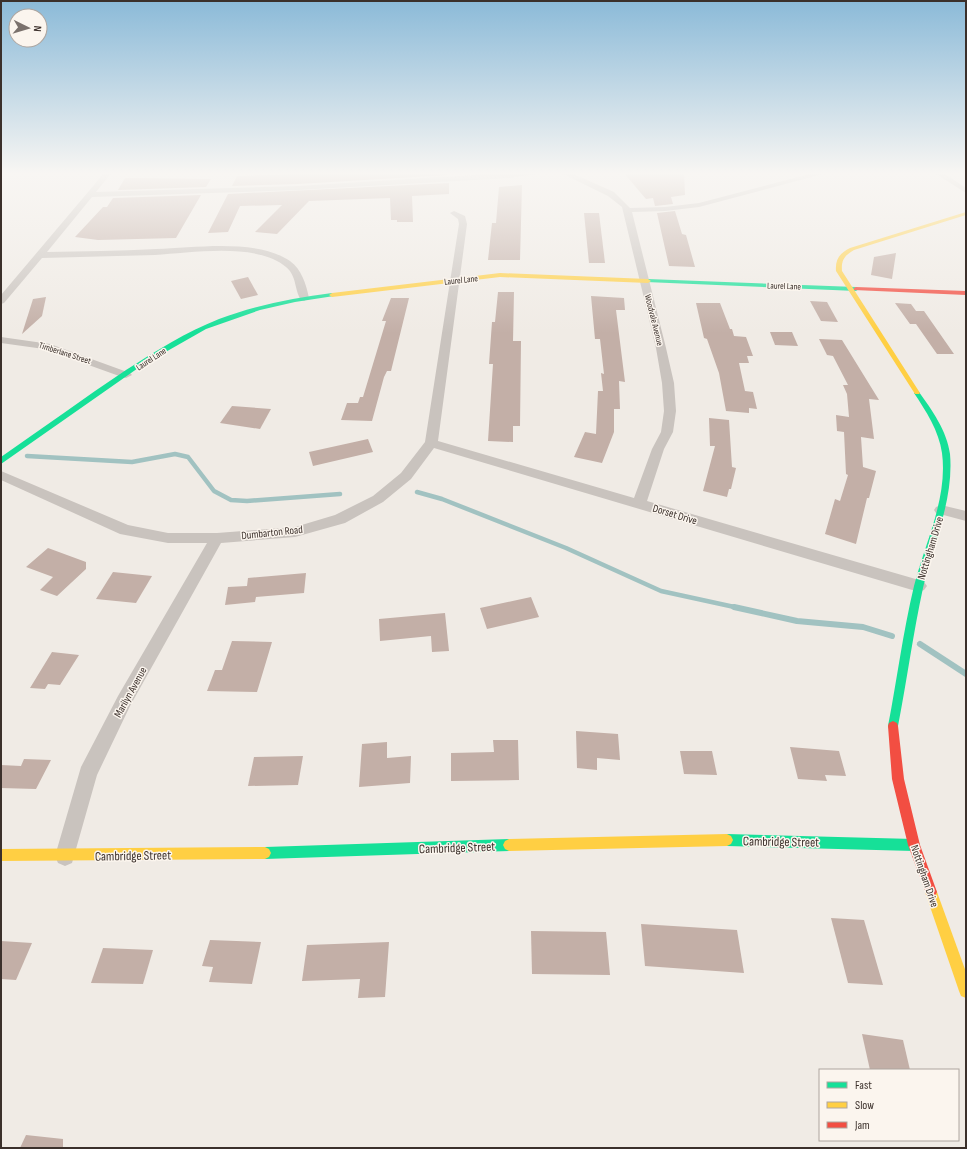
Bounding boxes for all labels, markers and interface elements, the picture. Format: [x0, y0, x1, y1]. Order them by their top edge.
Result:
north arrow [8, 8, 48, 48]
text: N [31, 25, 44, 32]
street label: Laurel Lane [444, 273, 479, 288]
street label: Laurel Lane [767, 280, 802, 293]
street label: Woodvale Avenue [642, 293, 665, 347]
street label: Timberlane Street [37, 340, 92, 367]
street label: Laurel Lane [134, 345, 169, 373]
street label: Dorset Drive [651, 502, 699, 527]
street label: Nottingham Drive [915, 515, 946, 581]
street label: Dumbarton Road [241, 523, 304, 542]
street label: Marilyn Avenue [111, 665, 150, 720]
street label: Cambridge Street [743, 833, 819, 851]
street label: Cambridge Street [419, 839, 495, 857]
street label: Nottingham Drive [908, 843, 941, 909]
street label: Cambridge Street [95, 847, 171, 865]
legend [819, 1069, 959, 1141]
text: Fast [855, 1078, 872, 1093]
text: Slow [855, 1098, 874, 1113]
text: Jam [854, 1118, 870, 1133]

